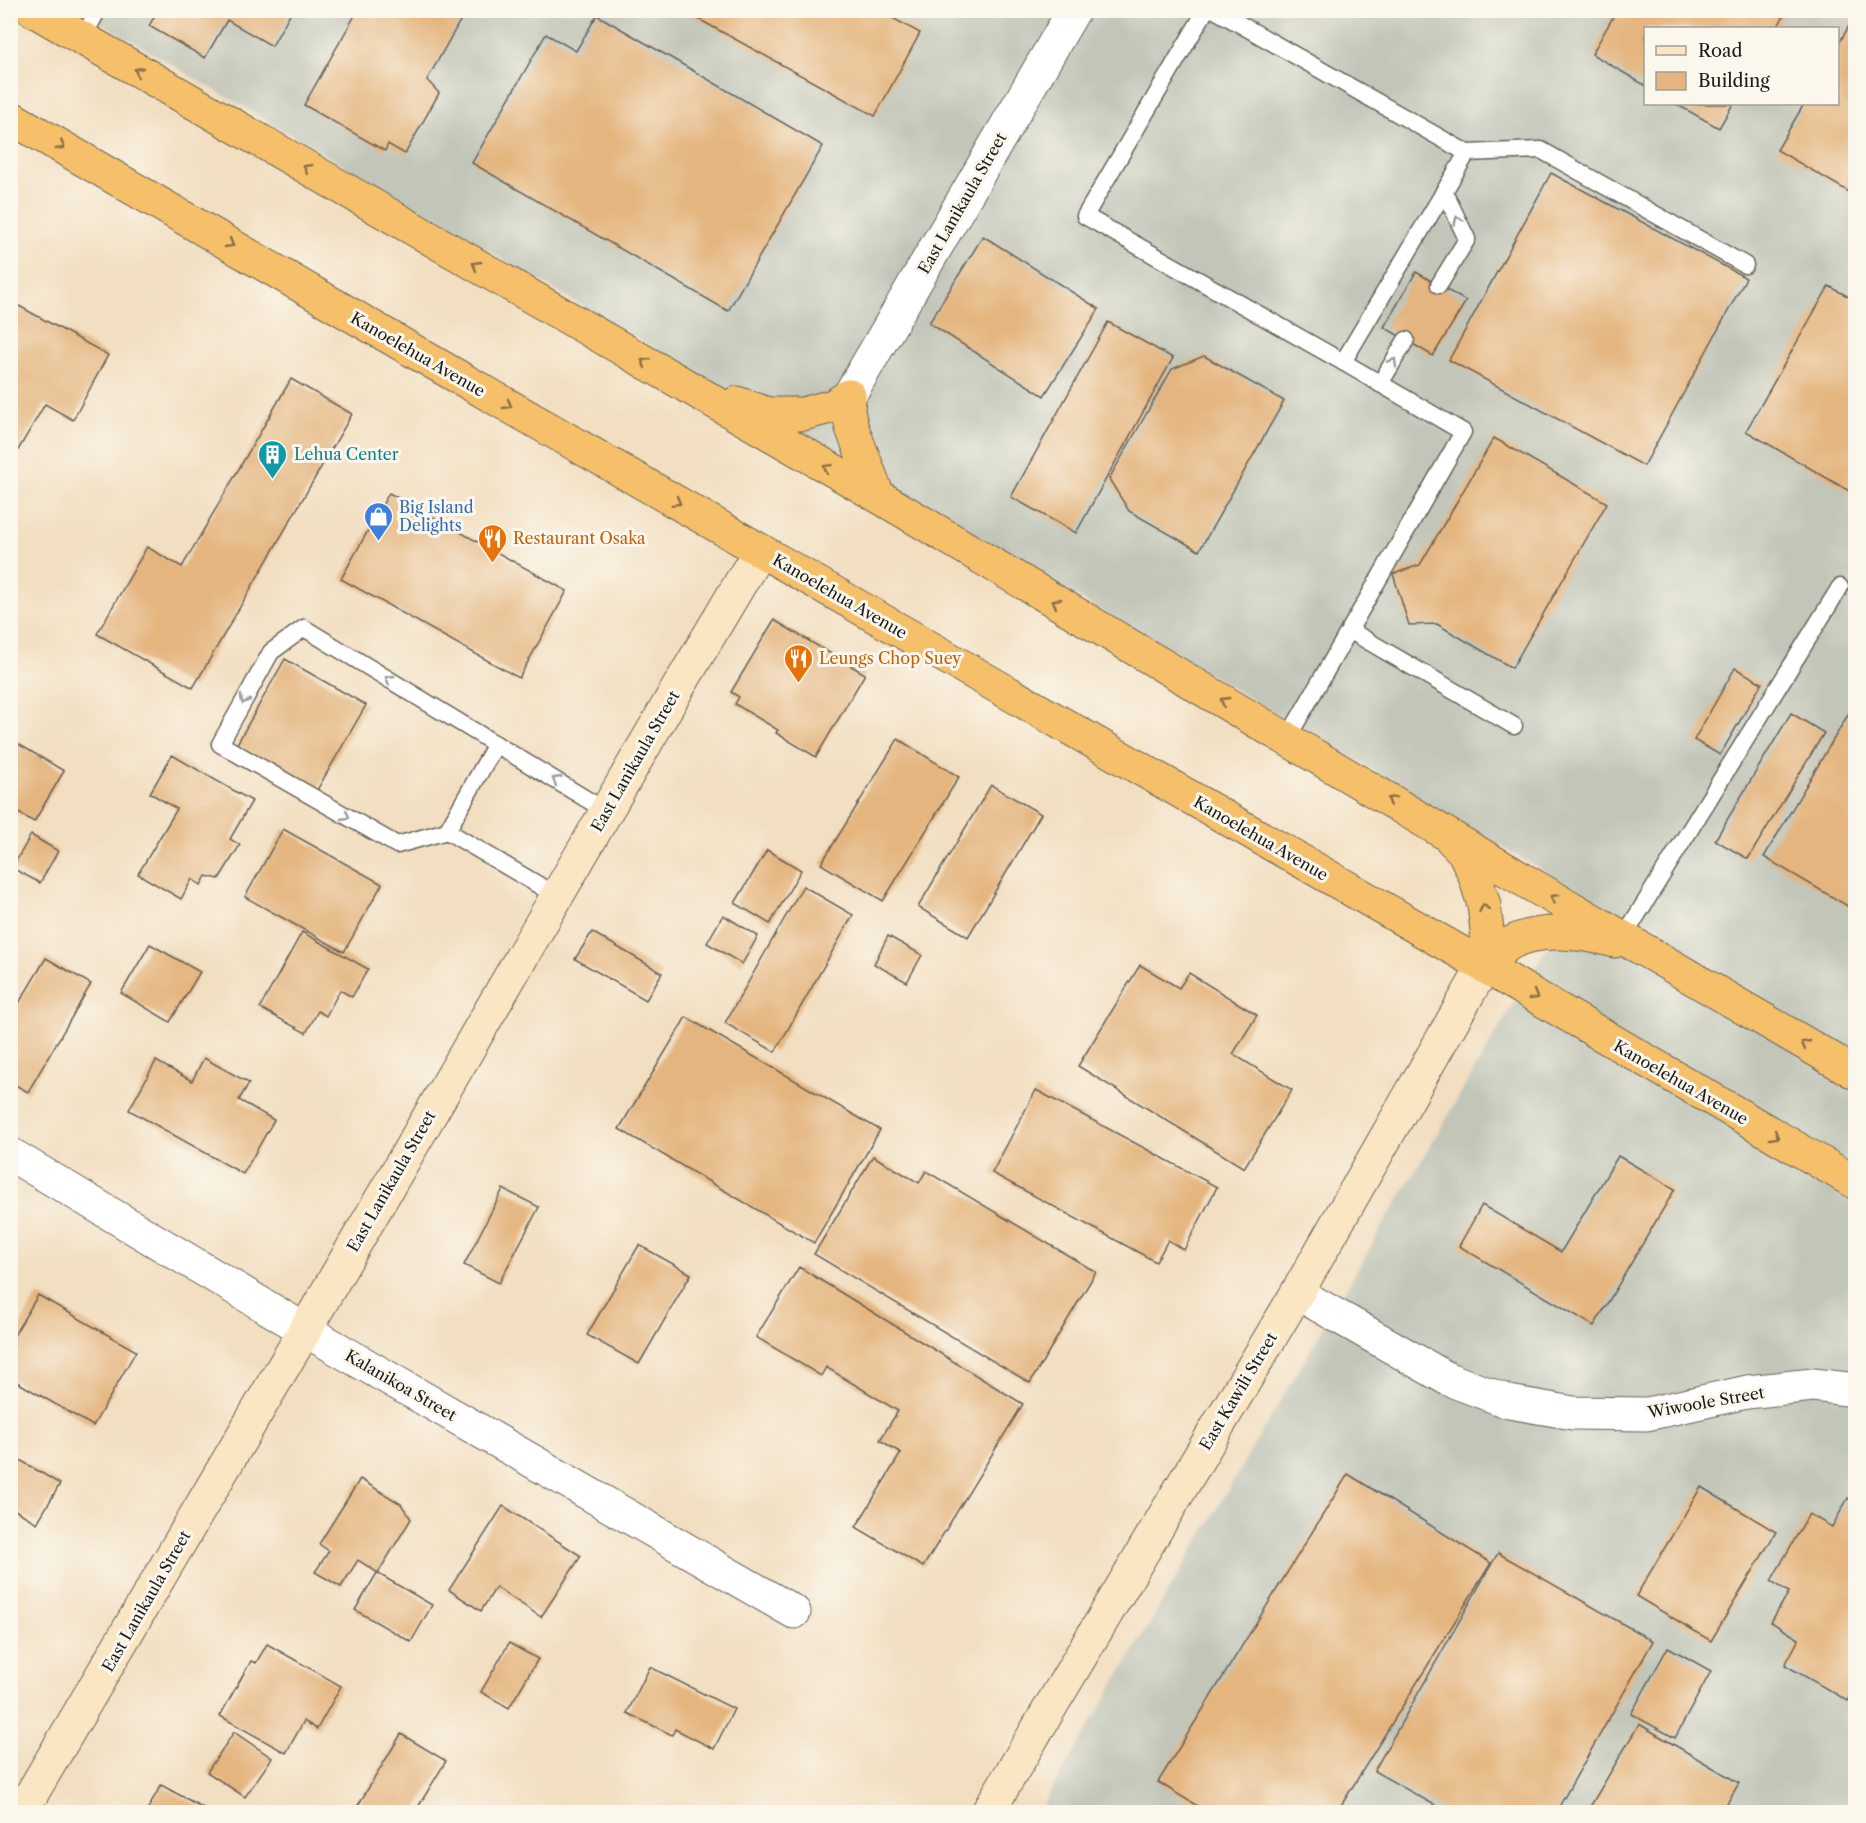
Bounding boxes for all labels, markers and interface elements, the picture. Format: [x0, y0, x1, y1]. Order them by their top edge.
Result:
legend [1644, 27, 1839, 105]
text: Road [1698, 40, 1743, 62]
one-way arrow [134, 66, 144, 78]
text: Building [1698, 70, 1770, 92]
street label: East Lanikaula Street [913, 128, 1011, 277]
one-way arrow [55, 139, 65, 151]
one-way arrow [303, 164, 313, 175]
one-way arrow [1454, 216, 1466, 227]
one-way arrow [224, 237, 234, 249]
one-way arrow [472, 261, 482, 272]
street label: Kanoelehua Avenue [347, 307, 489, 401]
one-way arrow [641, 358, 651, 370]
one-way arrow [1386, 358, 1398, 368]
one-way arrow [501, 398, 512, 409]
building icon: Lehua Center [257, 438, 289, 480]
place label: Lehua Center [294, 444, 399, 464]
one-way arrow [822, 464, 833, 475]
one-way arrow [671, 495, 681, 506]
place label: Big Island Delights [399, 497, 474, 535]
shop icon: Big Island Delights [362, 500, 394, 542]
restaurant icon: Restaurant Osaka [476, 522, 508, 564]
place label: Restaurant Osaka [513, 528, 646, 548]
street label: Kanoelehua Avenue [769, 549, 911, 643]
one-way arrow [1052, 597, 1062, 609]
restaurant icon: Leungs Chop Suey [782, 642, 814, 684]
place label: Leungs Chop Suey [819, 648, 962, 668]
one-way arrow [385, 675, 395, 687]
street label: East Lanikaula Street [586, 686, 684, 835]
one-way arrow [240, 694, 251, 704]
one-way arrow [1219, 697, 1230, 708]
one-way arrow [552, 776, 562, 788]
street label: Kanoelehua Avenue [1190, 791, 1332, 885]
one-way arrow [1387, 796, 1397, 808]
one-way arrow [340, 809, 350, 820]
one-way arrow [1550, 894, 1560, 905]
one-way arrow [1478, 903, 1491, 913]
one-way arrow [1528, 988, 1538, 1000]
street label: Kanoelehua Avenue [1610, 1035, 1752, 1129]
one-way arrow [1801, 1039, 1811, 1051]
street label: East Lanikaula Street [342, 1106, 440, 1255]
one-way arrow [1769, 1129, 1779, 1141]
street label: East Kawili Street [1195, 1328, 1281, 1454]
street label: Kalanikoa Street [342, 1345, 461, 1425]
street label: Wiwoole Street [1645, 1382, 1766, 1422]
street label: East Lanikaula Street [97, 1526, 195, 1675]

